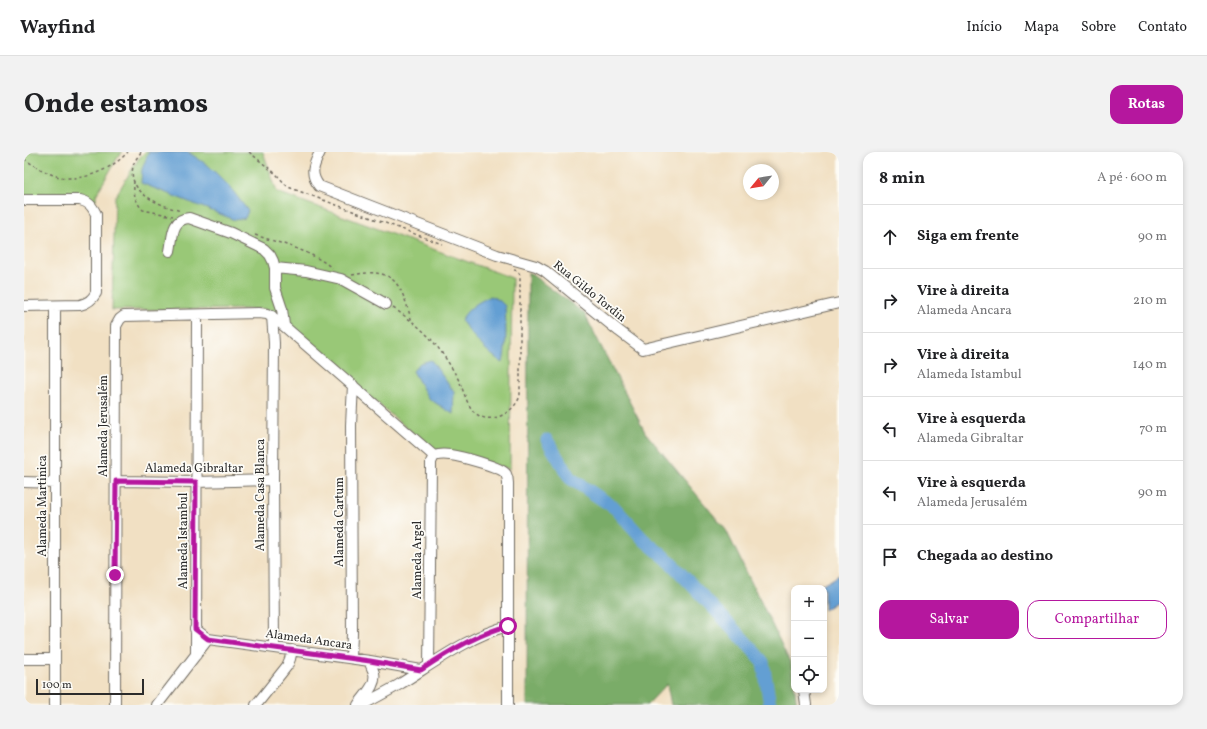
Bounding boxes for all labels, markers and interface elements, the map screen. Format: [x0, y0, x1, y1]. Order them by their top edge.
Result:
text: Wayfind [20, 15, 95, 41]
text: Início [966, 18, 1002, 37]
text: Mapa [1024, 18, 1059, 37]
text: Sobre [1081, 18, 1116, 37]
text: Contato [1138, 18, 1187, 37]
text: Onde estamos [24, 85, 208, 124]
button: Rotas [1110, 85, 1183, 124]
north arrow [743, 164, 779, 200]
text: 8 min [879, 167, 925, 190]
text: A pé · 600 m [1097, 169, 1167, 187]
icon: ahead [879, 226, 901, 248]
text: Siga em frente [917, 226, 1019, 247]
text: 90 m [1138, 228, 1167, 246]
street label: Rua Gildo Tordin [549, 257, 629, 326]
text: Vire à direita [917, 281, 1009, 302]
icon: right [879, 290, 901, 312]
text: 210 m [1133, 292, 1167, 310]
text: Alameda Ancara [917, 302, 1012, 320]
text: Vire à direita [917, 345, 1009, 366]
icon: right [879, 354, 901, 376]
text: 140 m [1133, 356, 1167, 374]
text: Alameda Istambul [917, 366, 1022, 384]
street label: Alameda Jerusalém [96, 375, 112, 477]
text: Vire à esquerda [917, 409, 1026, 430]
icon: left [879, 418, 901, 440]
text: 70 m [1139, 420, 1167, 438]
text: Alameda Gibraltar [917, 430, 1023, 448]
street label: Alameda Casa Blanca [253, 439, 269, 551]
street label: Alameda Martinica [35, 455, 51, 557]
street label: Alameda Gibraltar [145, 461, 243, 477]
text: Vire à esquerda [917, 473, 1026, 494]
street label: Alameda Cartum [332, 477, 348, 567]
icon: left [879, 482, 901, 504]
text: 90 m [1138, 484, 1167, 502]
street label: Alameda Istambul [176, 492, 192, 589]
text: Alameda Jerusalém [917, 494, 1027, 512]
street label: Alameda Argel [410, 520, 426, 599]
icon: arrive [879, 546, 901, 568]
text: Chegada ao destino [917, 546, 1053, 567]
route end [106, 566, 124, 584]
map controls [791, 585, 827, 693]
button: + [791, 585, 827, 621]
button: Salvar [879, 600, 1019, 639]
button: Compartilhar [1027, 600, 1167, 639]
route start [499, 617, 517, 635]
button: − [791, 621, 827, 657]
street label: Alameda Ancara [264, 626, 353, 654]
button: locate [791, 657, 827, 693]
scale bar [36, 677, 144, 696]
text: 100 m [42, 678, 72, 693]

